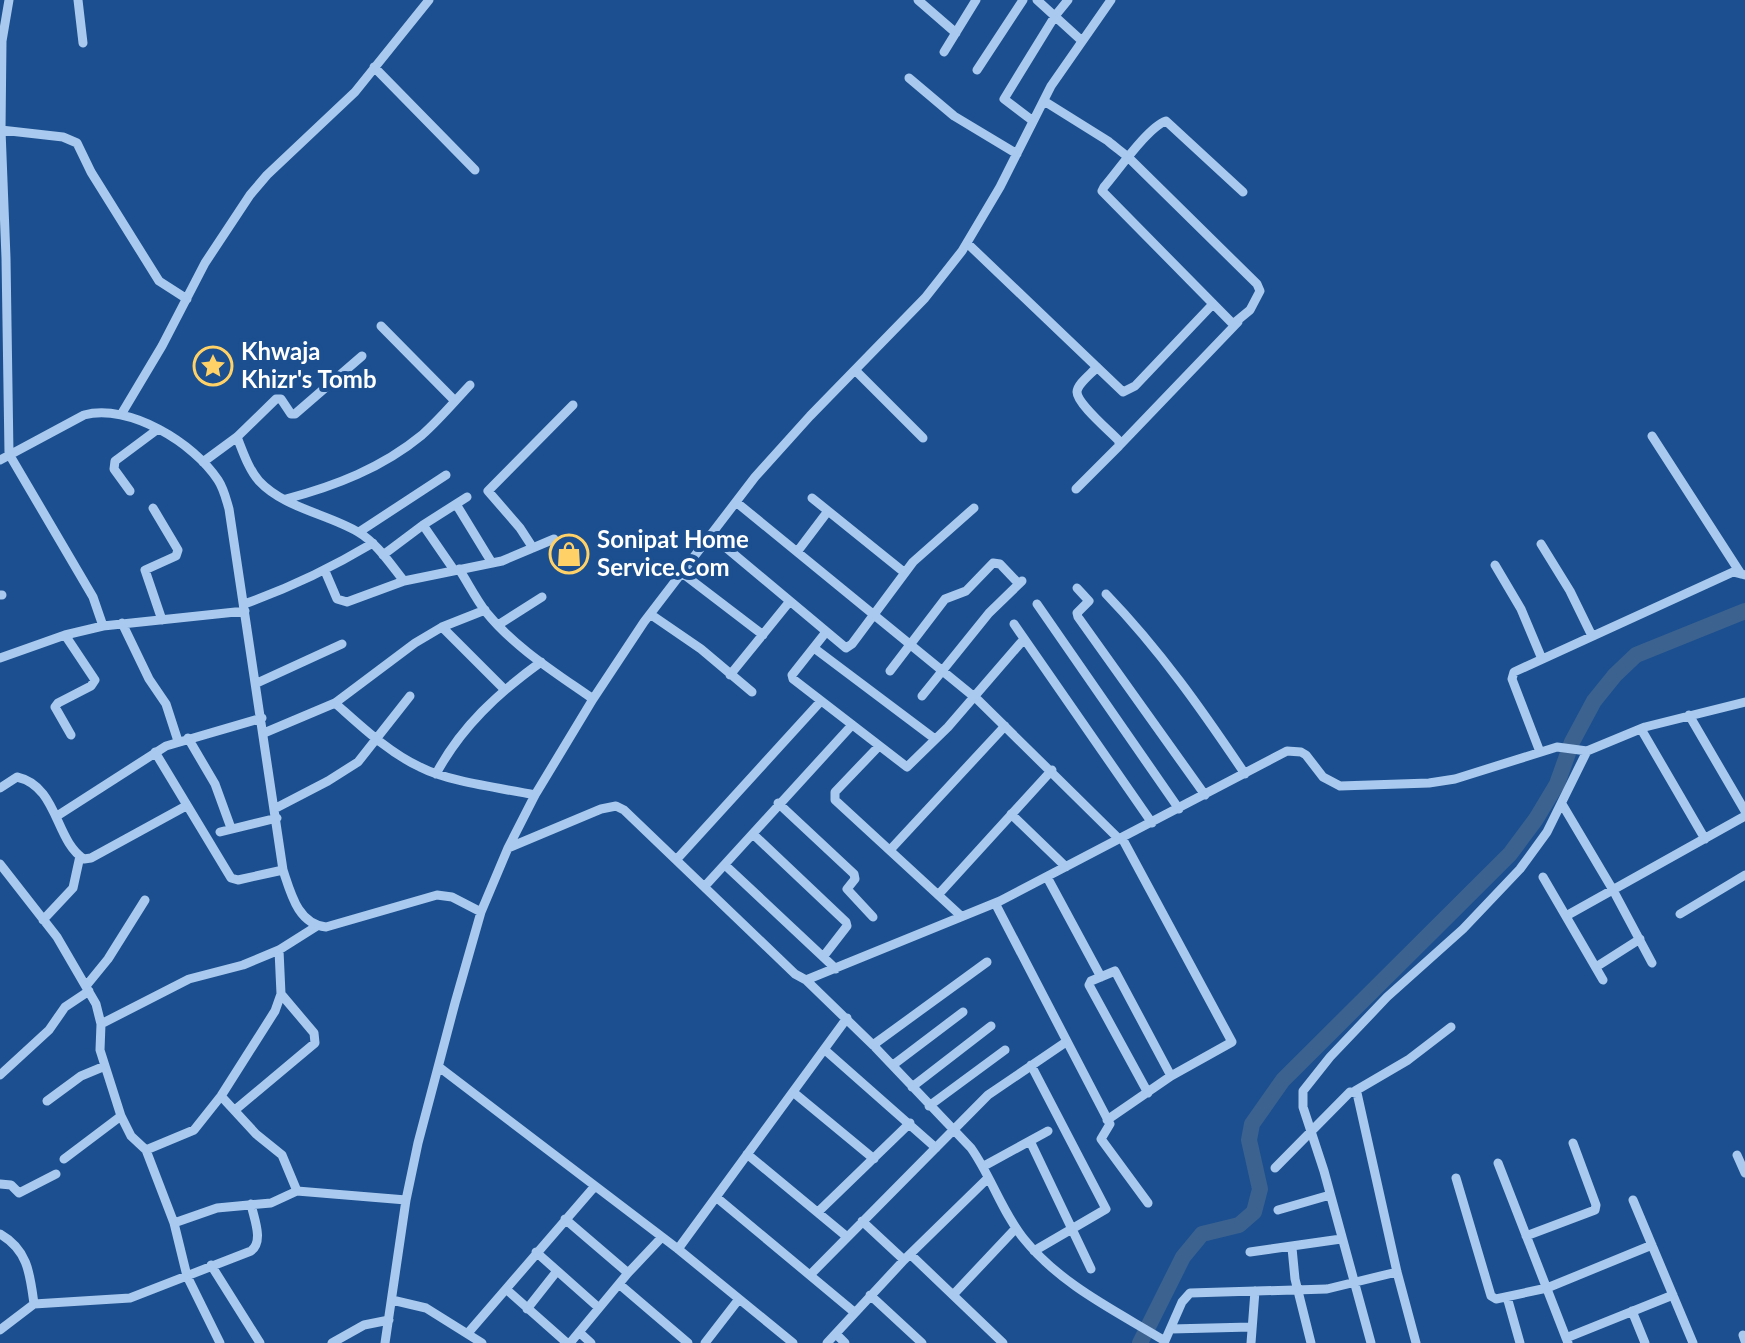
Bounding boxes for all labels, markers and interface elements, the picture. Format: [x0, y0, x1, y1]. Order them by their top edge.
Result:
place label: Khwaja Khizr's Tomb [241, 336, 377, 393]
place icon: Khwaja Khizr's Tomb [192, 345, 234, 387]
place label: Sonipat Home Service.Com [597, 524, 749, 581]
shop icon: Sonipat Home Service.Com [548, 533, 590, 575]

